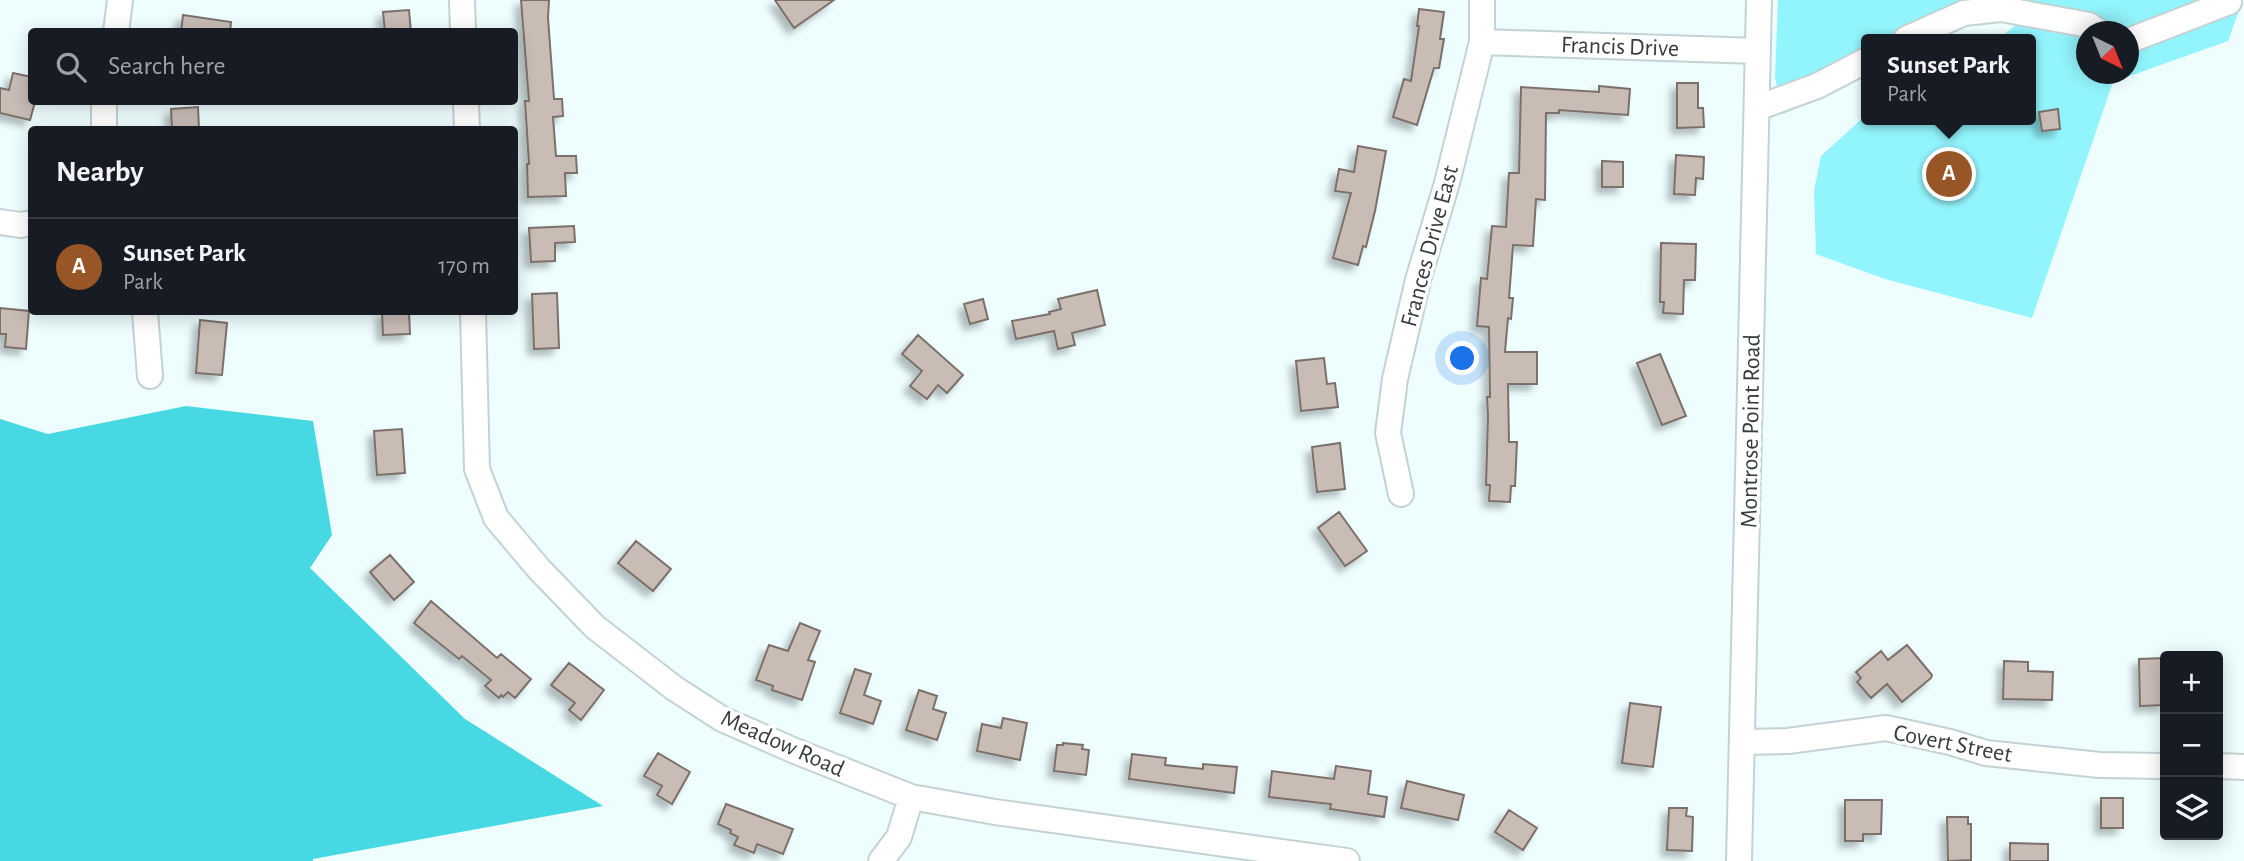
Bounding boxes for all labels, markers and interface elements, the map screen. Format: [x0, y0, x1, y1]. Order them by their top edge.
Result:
north arrow [2076, 21, 2139, 84]
search box [28, 28, 518, 105]
street label: Francis Drive [1561, 33, 1679, 61]
popup [1861, 34, 2036, 125]
icon: search [52, 48, 90, 86]
text: Sunset Park [1887, 52, 2010, 78]
text: Search here [108, 53, 226, 79]
text: Park [1887, 83, 1927, 106]
pin: A [1926, 148, 1972, 200]
text: Nearby [56, 157, 144, 187]
street label: Frances Drive East [1397, 163, 1463, 330]
text: Sunset Park [123, 240, 246, 266]
text: A [72, 255, 86, 278]
text: 170 m [438, 255, 490, 278]
text: Park [123, 271, 163, 294]
street label: Montrose Point Road [1737, 334, 1765, 528]
your location [1445, 341, 1479, 375]
map controls [2160, 651, 2223, 840]
button: + [2160, 651, 2223, 714]
street label: Meadow Road [717, 706, 848, 782]
button: − [2160, 714, 2223, 777]
street label: Covert Street [1892, 721, 2014, 767]
button: layers [2160, 777, 2223, 840]

